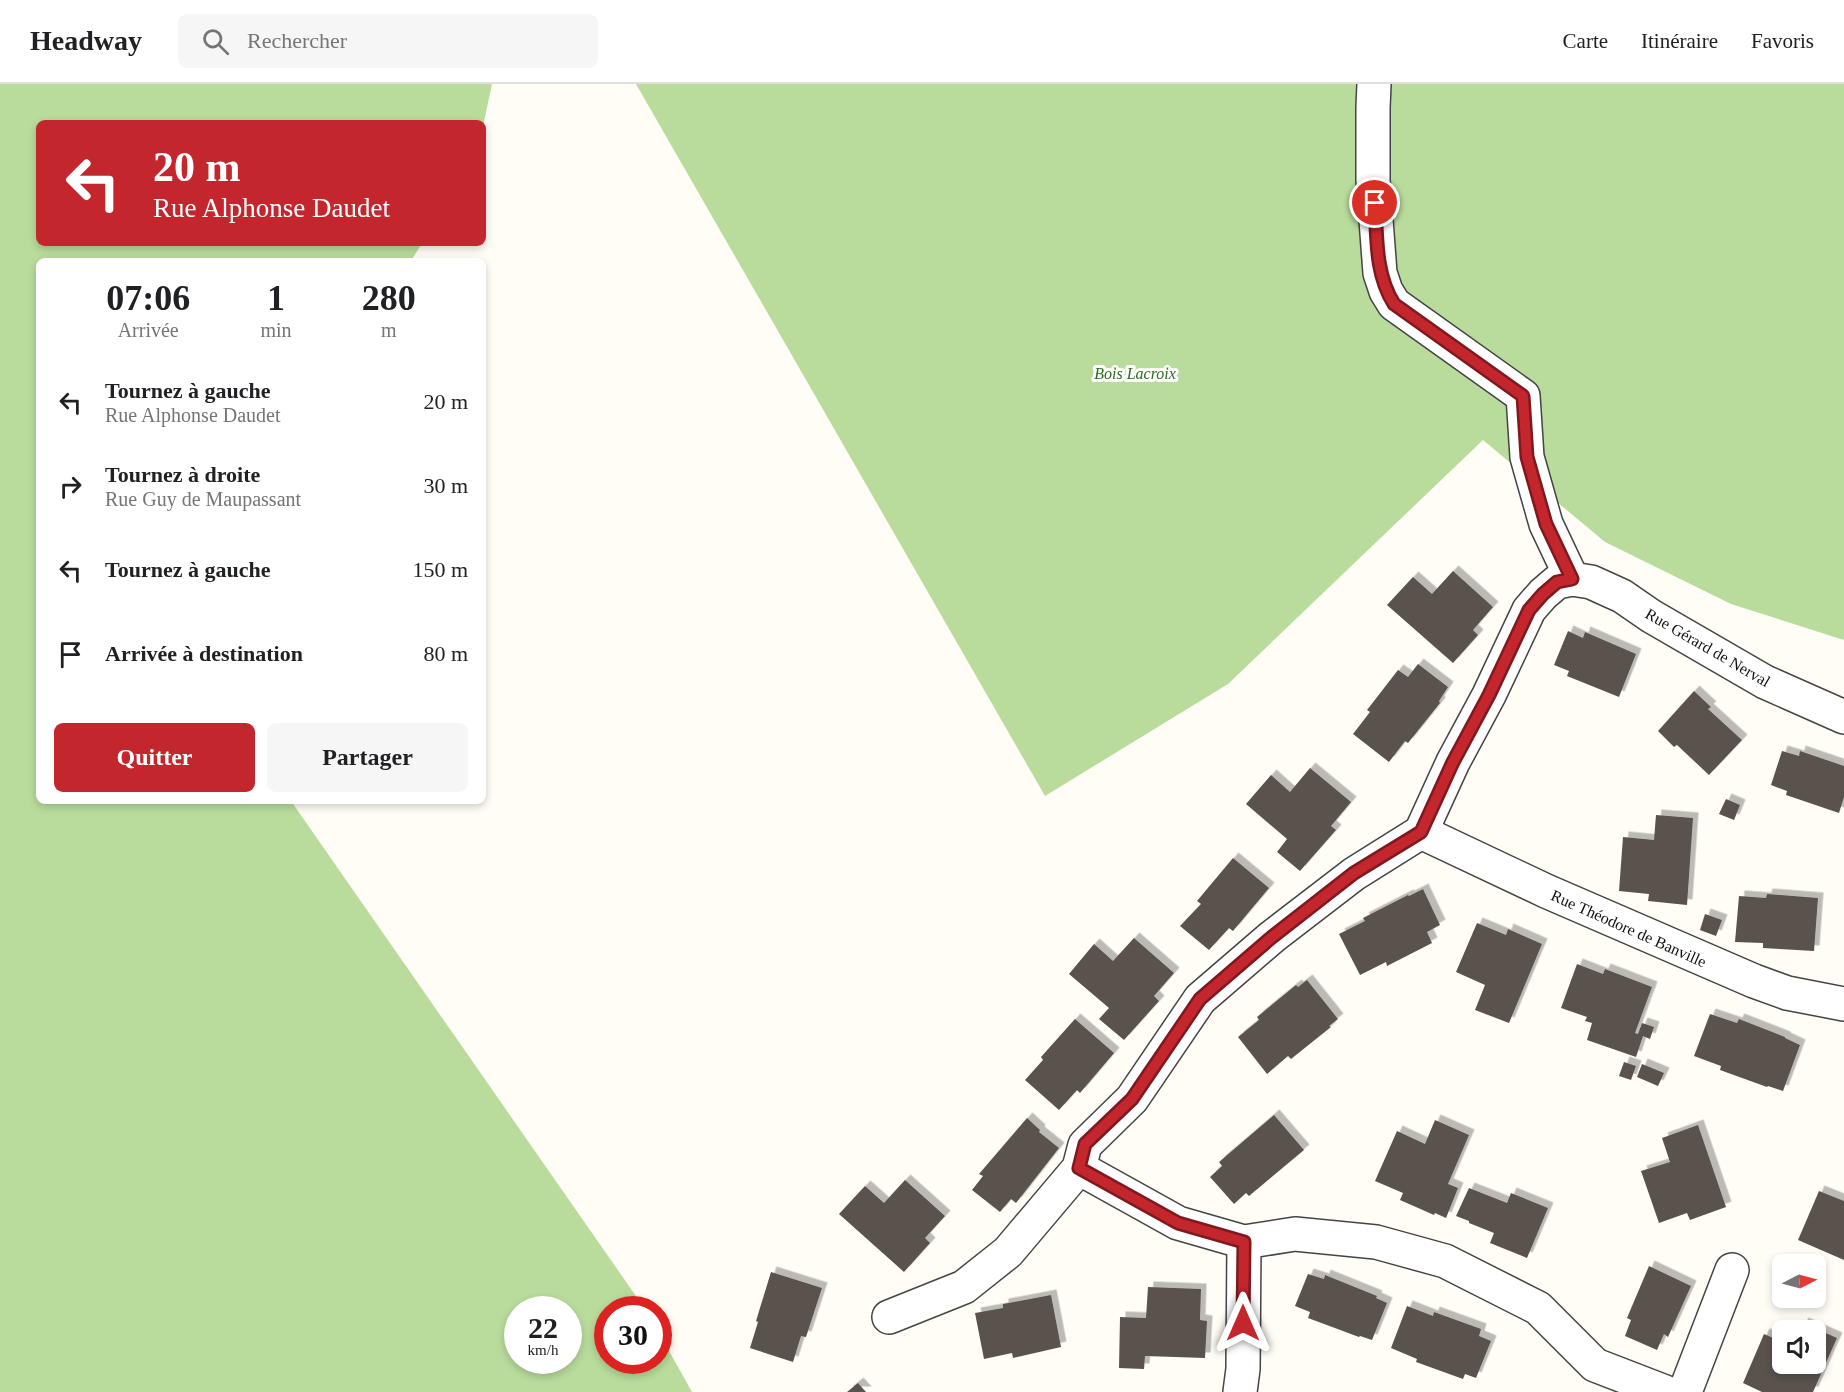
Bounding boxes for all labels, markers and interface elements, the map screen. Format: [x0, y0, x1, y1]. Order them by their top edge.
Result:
search box [178, 14, 598, 68]
text: Headway [30, 25, 142, 56]
icon: search [199, 25, 232, 58]
text: Rechercher [247, 28, 347, 53]
text: Carte [1563, 29, 1608, 53]
text: Itinéraire [1641, 29, 1718, 53]
text: Favoris [1751, 29, 1814, 53]
icon: left [54, 144, 132, 222]
text: 20 m [153, 144, 241, 190]
pin [1349, 177, 1400, 228]
icon: arrive [1358, 186, 1391, 219]
text: Rue Alphonse Daudet [153, 193, 390, 223]
text: 07:06 [106, 278, 190, 318]
text: 1 [267, 278, 285, 318]
text: 280 [362, 278, 416, 318]
text: Arrivée [118, 319, 179, 341]
text: min [260, 319, 292, 341]
text: m [381, 319, 397, 341]
park label: Bois Lacroix [1094, 365, 1176, 382]
text: Tournez à gauche [105, 378, 270, 403]
icon: left [54, 386, 87, 419]
text: 20 m [423, 389, 468, 414]
text: Rue Alphonse Daudet [105, 404, 281, 426]
text: Tournez à droite [105, 462, 260, 487]
icon: right [54, 470, 87, 503]
text: 30 m [423, 473, 468, 498]
text: Rue Guy de Maupassant [105, 488, 301, 510]
icon: left [54, 554, 87, 587]
text: Tournez à gauche [105, 557, 270, 582]
text: 150 m [412, 557, 468, 582]
street label: Rue Gérard de Nerval [1643, 605, 1773, 690]
icon: arrive [54, 638, 87, 671]
text: Arrivée à destination [105, 641, 303, 666]
text: 80 m [423, 641, 468, 666]
button: Quitter [54, 723, 255, 792]
button: Partager [267, 723, 468, 792]
street label: Rue Théodore de Banville [1549, 887, 1709, 970]
north arrow [1772, 1254, 1826, 1308]
map controls [1772, 1254, 1826, 1374]
position arrow [1211, 1291, 1275, 1355]
speed limit sign: 30 [594, 1296, 672, 1374]
text: 22 [528, 1311, 558, 1344]
button: sound [1772, 1320, 1826, 1374]
text: km/h [528, 1342, 558, 1358]

